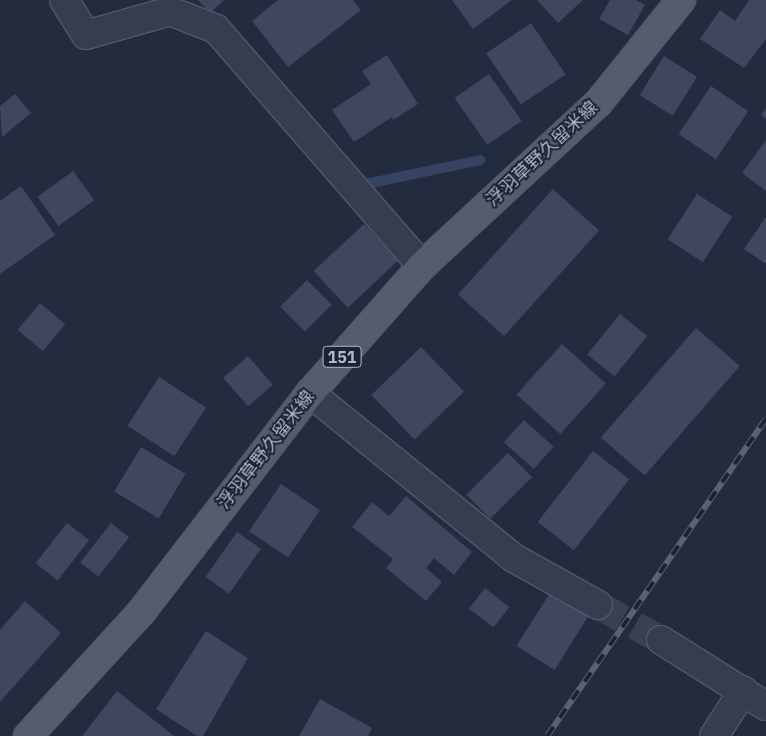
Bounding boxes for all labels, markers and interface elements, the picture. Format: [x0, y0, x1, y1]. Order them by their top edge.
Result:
street label: 浮羽草野久留米線 [482, 97, 602, 211]
road number: 151 [322, 344, 362, 371]
street label: 浮羽草野久留米線 [213, 387, 319, 513]

